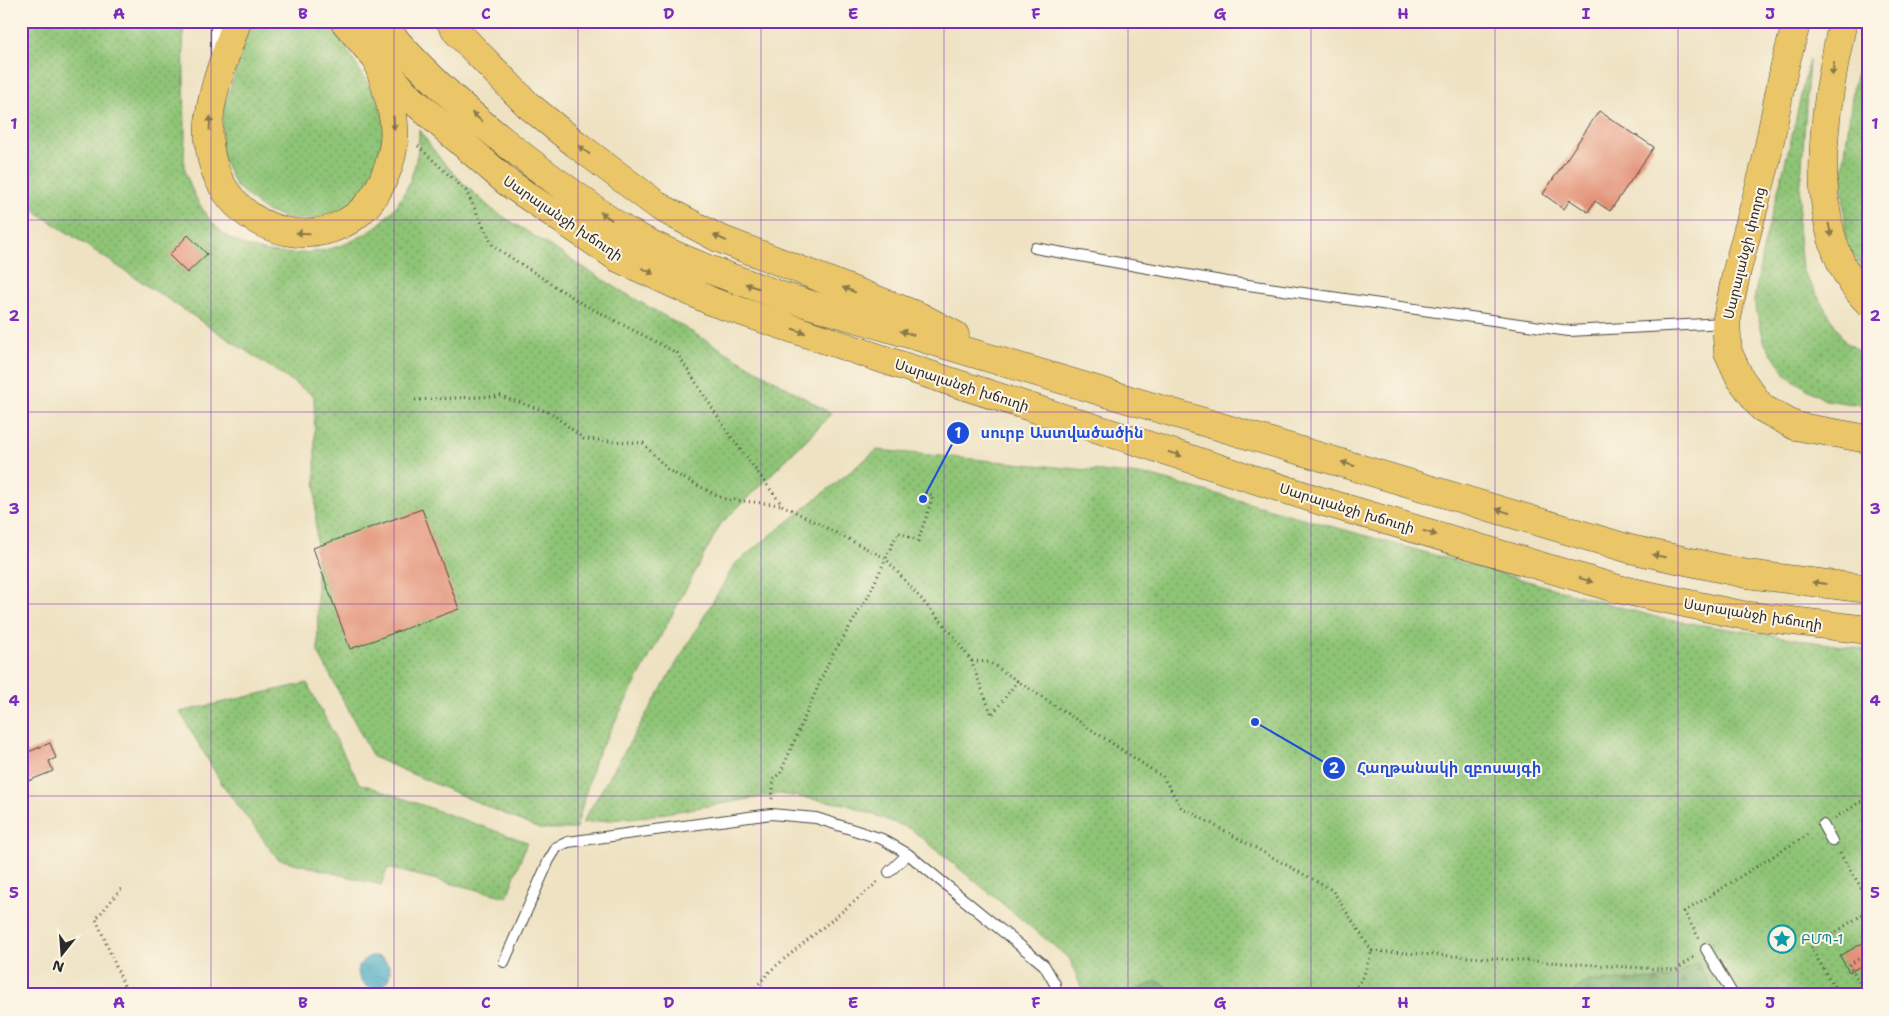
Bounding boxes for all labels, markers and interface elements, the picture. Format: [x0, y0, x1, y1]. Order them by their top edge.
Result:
text: A [113, 3, 125, 24]
text: B [298, 3, 308, 24]
text: C [481, 3, 491, 24]
text: D [663, 3, 675, 24]
text: E [848, 3, 858, 24]
text: F [1031, 3, 1041, 24]
text: G [1214, 3, 1227, 24]
text: H [1397, 3, 1409, 24]
text: I [1582, 3, 1591, 24]
text: J [1765, 3, 1775, 24]
one-way arrow [1829, 61, 1837, 77]
one-way arrow [470, 112, 483, 123]
text: 1 [10, 113, 18, 134]
text: 1 [1871, 113, 1879, 134]
one-way arrow [206, 114, 214, 130]
one-way arrow [390, 115, 398, 131]
one-way arrow [577, 145, 591, 155]
street label: Սարալանջի խճուղի [500, 171, 626, 265]
street label: Սարալանջի փողոց [1719, 185, 1769, 321]
one-way arrow [599, 211, 612, 221]
one-way arrow [1826, 223, 1834, 238]
one-way arrow [294, 228, 310, 236]
one-way arrow [713, 234, 727, 242]
one-way arrow [641, 268, 655, 276]
one-way arrow [744, 282, 759, 289]
one-way arrow [841, 286, 856, 294]
text: 2 [8, 305, 20, 326]
text: 2 [1869, 305, 1881, 326]
one-way arrow [791, 328, 806, 335]
one-way arrow [900, 329, 915, 337]
street label: Սարալանջի խճուղի [892, 355, 1032, 415]
callout: սուրբ Աստվածածին [945, 418, 1153, 448]
text: 1 [955, 423, 962, 443]
text: սուրբ Աստվածածին [981, 423, 1143, 443]
one-way arrow [1167, 451, 1182, 458]
one-way arrow [1340, 460, 1355, 468]
street label: Սարալանջի խճուղի [1277, 479, 1417, 537]
text: 3 [8, 498, 20, 519]
text: 3 [1869, 498, 1881, 519]
one-way arrow [1496, 507, 1511, 515]
one-way arrow [1423, 530, 1438, 538]
one-way arrow [1651, 551, 1667, 559]
one-way arrow [1578, 576, 1593, 584]
one-way arrow [1811, 579, 1827, 587]
street label: Սարալանջի խճուղի [1682, 594, 1824, 634]
text: 4 [8, 690, 20, 711]
text: 4 [1869, 690, 1881, 711]
callout: Հաղթանակի զբոսայգի [1321, 753, 1551, 783]
text: 2 [1329, 758, 1340, 778]
text: Հաղթանակի զբոսայգի [1357, 758, 1541, 778]
text: 5 [9, 882, 19, 903]
text: 5 [1870, 882, 1880, 903]
place icon: ԲՄՊ-1 [1767, 924, 1797, 954]
north arrow [38, 928, 88, 978]
place label: ԲՄՊ-1 [1801, 930, 1843, 948]
text: N [50, 956, 66, 977]
text: A [113, 992, 125, 1013]
text: B [298, 992, 308, 1013]
text: C [481, 992, 491, 1013]
text: D [663, 992, 675, 1013]
text: E [848, 992, 858, 1013]
text: F [1031, 992, 1041, 1013]
text: G [1214, 992, 1227, 1013]
text: H [1397, 992, 1409, 1013]
text: I [1582, 992, 1591, 1013]
text: J [1765, 992, 1775, 1013]

